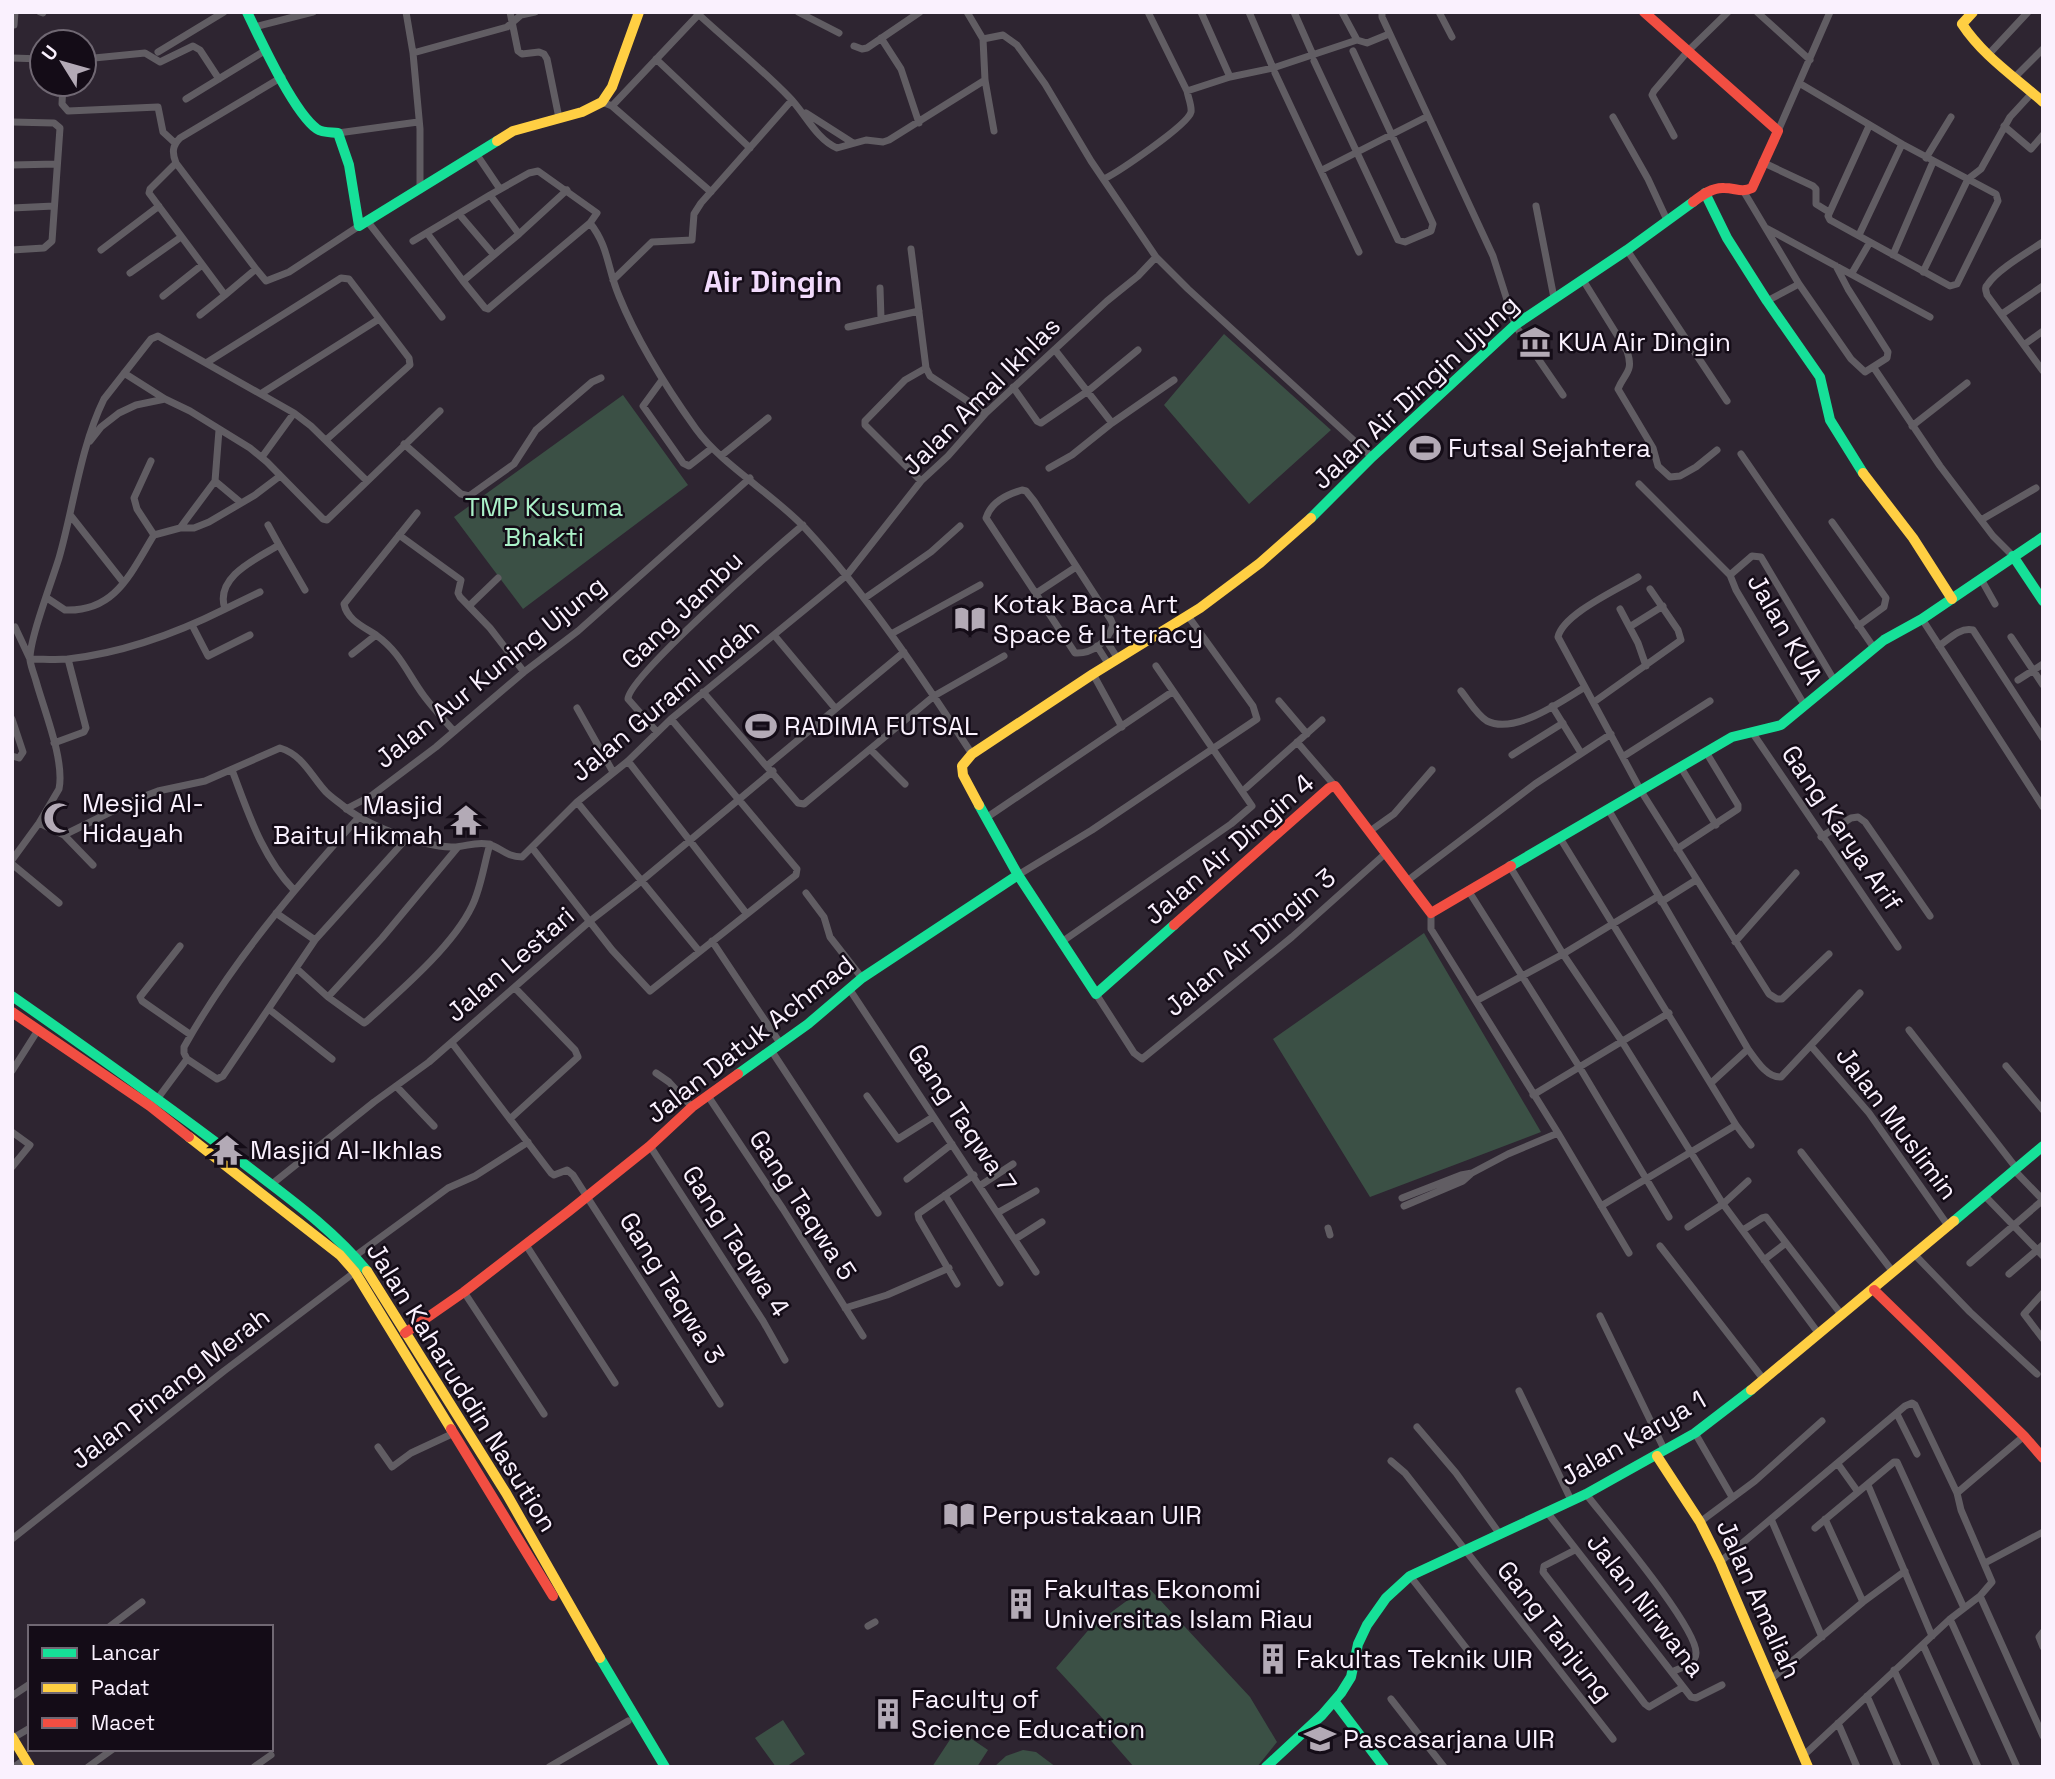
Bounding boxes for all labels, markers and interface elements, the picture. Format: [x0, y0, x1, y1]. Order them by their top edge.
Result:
north arrow [28, 28, 98, 98]
text: U [36, 40, 64, 66]
district label: Air Dingin [704, 262, 842, 301]
street label: Jalan Air Dingin Ujung [1305, 287, 1525, 497]
street label: Jalan Amal Ikhlas [894, 309, 1068, 483]
museum icon: KUA Air Dingin [1518, 325, 1552, 359]
place label: KUA Air Dingin [1558, 325, 1731, 359]
sports icon: Futsal Sejahtera [1408, 431, 1442, 465]
place label: Futsal Sejahtera [1448, 431, 1651, 465]
park label: TMP Kusuma Bhakti [465, 490, 623, 554]
street label: Gang Jambu [614, 544, 750, 676]
street label: Jalan KUA [1740, 567, 1830, 691]
street label: Jalan Aur Kuning Ujung [368, 568, 612, 776]
place label: Kotak Baca Art Space & Literacy [993, 587, 1203, 651]
library icon: Kotak Baca Art Space & Literacy [953, 602, 987, 636]
street label: Jalan Gurami Indah [564, 611, 766, 789]
sports icon: RADIMA FUTSAL [744, 709, 778, 743]
place label: RADIMA FUTSAL [784, 709, 978, 743]
street label: Gang Karya Arif [1774, 738, 1910, 918]
street label: Jalan Air Dingin 4 [1137, 766, 1321, 932]
place label: Mesjid Al- Hidayah [82, 786, 204, 850]
place label: Masjid Baitul Hikmah [273, 788, 443, 852]
mosque icon: Mesjid Al- Hidayah [42, 801, 76, 835]
temple icon: Masjid Baitul Hikmah [449, 803, 483, 837]
street label: Jalan Air Dingin 3 [1157, 860, 1343, 1024]
street label: Jalan Lestari [439, 899, 581, 1029]
street label: Jalan Datuk Achmad [639, 947, 861, 1131]
street label: Gang Taqwa 7 [900, 1037, 1024, 1199]
street label: Jalan Muslimin [1828, 1040, 1966, 1206]
street label: Gang Taqwa 5 [742, 1123, 864, 1287]
temple icon: Masjid Al-Ikhlas [210, 1133, 244, 1167]
place label: Masjid Al-Ikhlas [250, 1133, 443, 1167]
street label: Gang Taqwa 4 [674, 1159, 798, 1323]
street label: Gang Taqwa 3 [612, 1206, 732, 1370]
street label: Jalan Kaharuddin Nasution [359, 1236, 565, 1538]
street label: Jalan Pinang Merah [63, 1299, 277, 1477]
street label: Jalan Karya 1 [1554, 1383, 1712, 1493]
library icon: Perpustakaan UIR [942, 1498, 976, 1532]
place label: Perpustakaan UIR [982, 1498, 1202, 1532]
street label: Jalan Amaliah [1709, 1514, 1809, 1684]
street label: Jalan Nirwana [1579, 1526, 1713, 1684]
street label: Gang Tanjung [1489, 1554, 1621, 1708]
place label: Fakultas Ekonomi Universitas Islam Riau [1044, 1572, 1313, 1636]
building icon: Fakultas Ekonomi Universitas Islam Riau [1004, 1587, 1038, 1621]
legend [28, 1625, 273, 1751]
text: Lancar [91, 1639, 160, 1666]
building icon: Fakultas Teknik UIR [1256, 1642, 1290, 1676]
place label: Fakultas Teknik UIR [1296, 1642, 1533, 1676]
text: Padat [91, 1674, 150, 1701]
place label: Faculty of Science Education [911, 1682, 1145, 1746]
building icon: Faculty of Science Education [871, 1697, 905, 1731]
text: Macet [91, 1709, 155, 1736]
school or university icon: Pascasarjana UIR [1303, 1722, 1337, 1756]
place label: Pascasarjana UIR [1343, 1722, 1555, 1756]

